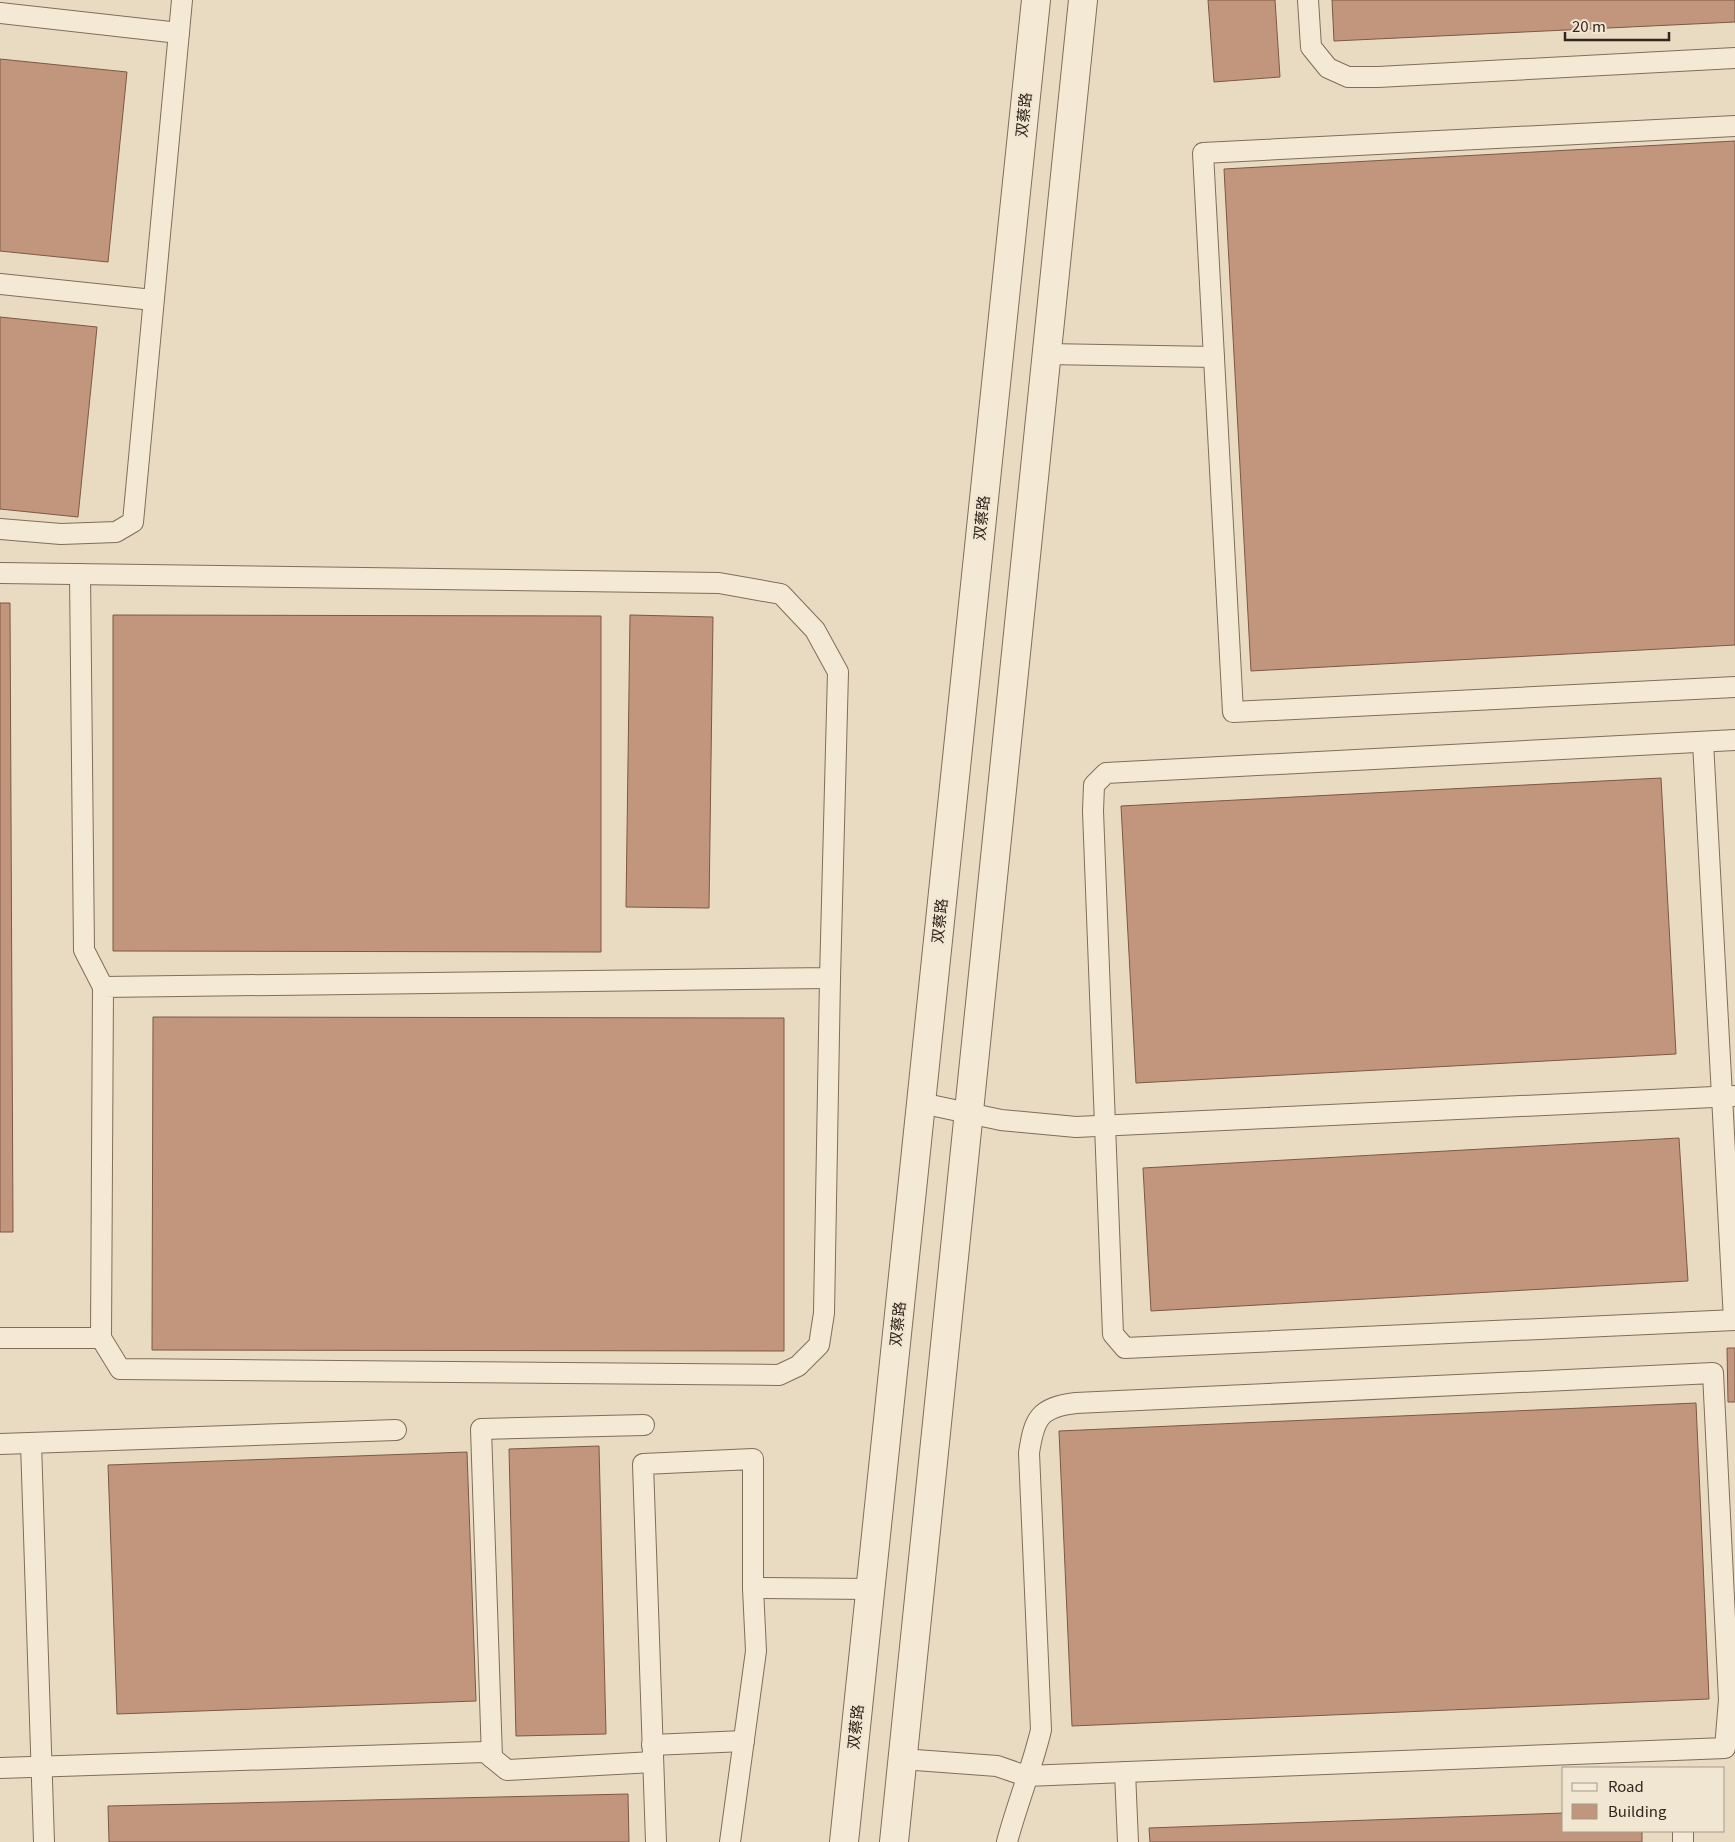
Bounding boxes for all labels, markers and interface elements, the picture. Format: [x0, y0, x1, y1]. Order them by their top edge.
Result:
scale bar [1565, 10, 1669, 42]
text: 20 m [1572, 15, 1606, 36]
street label: 双蔡路 [1010, 91, 1035, 138]
street label: 双蔡路 [968, 494, 993, 541]
street label: 双蔡路 [926, 897, 951, 944]
street label: 双蔡路 [884, 1300, 909, 1347]
street label: 双蔡路 [842, 1703, 867, 1750]
legend [1562, 1767, 1725, 1832]
text: Road [1608, 1775, 1644, 1796]
text: Building [1608, 1800, 1667, 1821]

